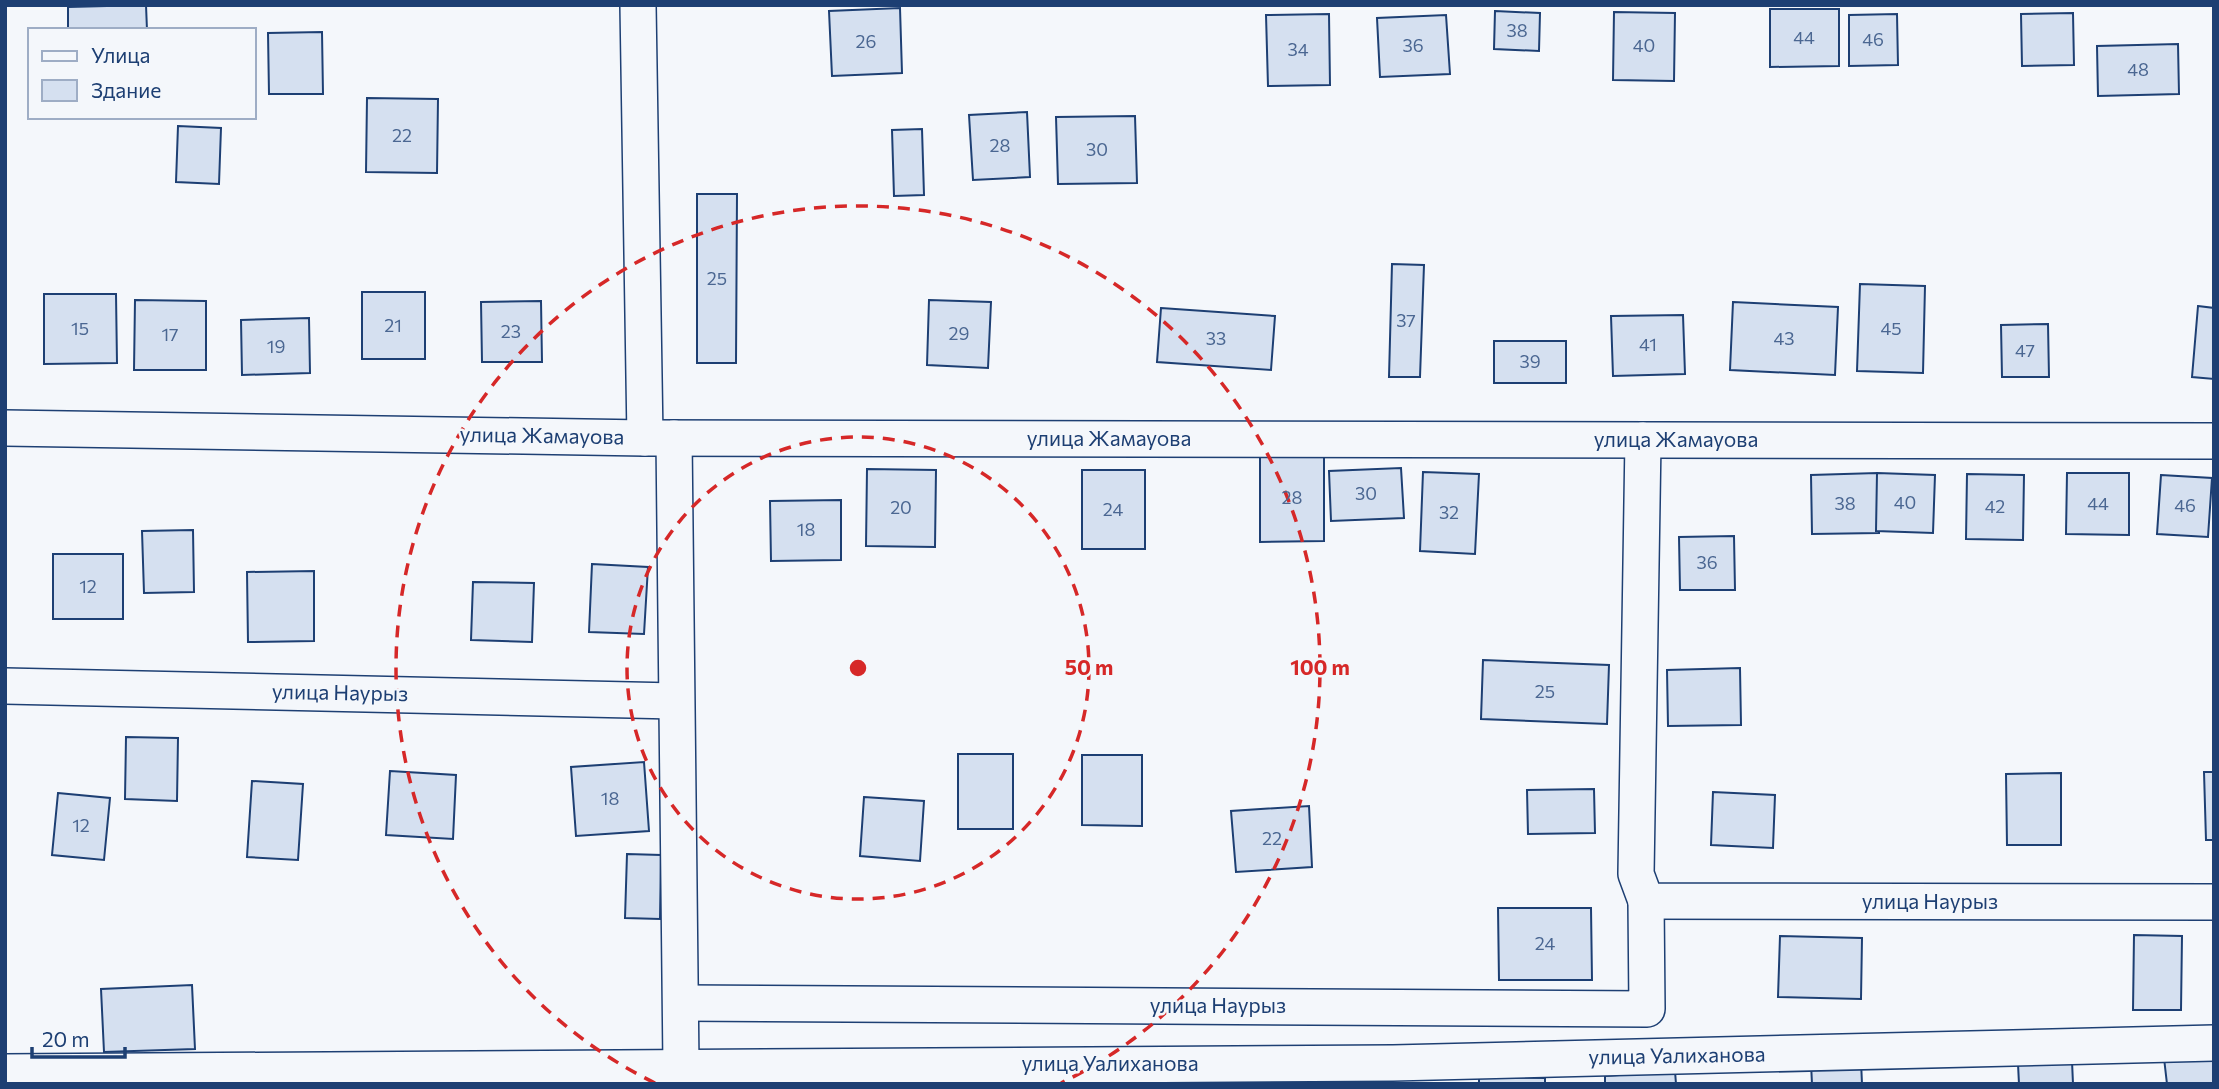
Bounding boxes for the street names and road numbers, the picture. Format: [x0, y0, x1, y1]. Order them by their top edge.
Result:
street label: улица Жамауова [459, 421, 625, 448]
street label: улица Жамауова [1027, 425, 1191, 450]
street label: улица Жамауова [1594, 426, 1758, 451]
street label: улица Наурыз [272, 678, 408, 705]
street label: улица Наурыз [1862, 888, 1998, 913]
street label: улица Наурыз [1150, 992, 1286, 1017]
street label: улица Уалиханова [1588, 1040, 1766, 1069]
street label: улица Уалиханова [1021, 1050, 1199, 1075]

